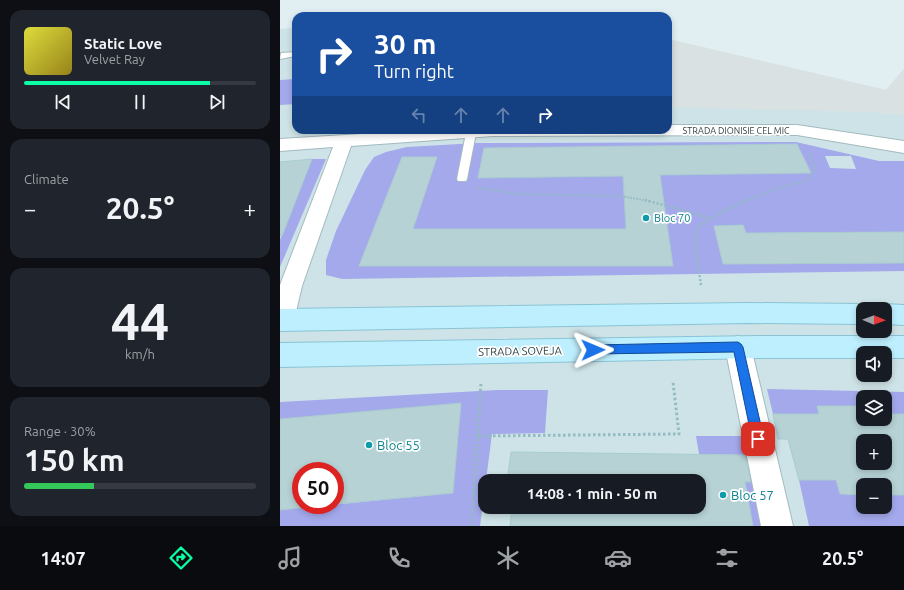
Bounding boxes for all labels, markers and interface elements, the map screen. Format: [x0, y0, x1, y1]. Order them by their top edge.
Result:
icon: right [308, 28, 360, 80]
text: 30 m [374, 28, 436, 59]
text: Static Love [84, 35, 162, 52]
text: Velvet Ray [84, 52, 145, 66]
text: Turn right [374, 61, 454, 81]
icon: previous [52, 91, 74, 113]
icon: pause [129, 91, 151, 113]
icon: next [206, 91, 228, 113]
icon: left [408, 104, 430, 126]
icon: ahead [450, 104, 472, 126]
icon: ahead [492, 104, 514, 126]
icon: right [534, 104, 556, 126]
street label: STRADA DIONISIE CEL MIC [683, 126, 790, 136]
text: Climate [24, 172, 69, 186]
text: 20.5° [106, 191, 174, 225]
text: − [24, 196, 36, 221]
text: + [244, 196, 256, 221]
place label: Bloc 70 [654, 212, 690, 224]
marker: Bloc 70 [641, 213, 651, 223]
text: 44 [111, 292, 169, 350]
north arrow [856, 302, 892, 338]
map controls [856, 302, 892, 514]
position arrow [572, 329, 614, 371]
street label: STRADA SOVEJA [478, 344, 563, 358]
button: sound [856, 346, 892, 382]
text: km/h [125, 347, 155, 361]
button: layers [856, 390, 892, 426]
pin [741, 422, 775, 456]
text: Range · 30% [24, 424, 96, 438]
icon: arrive [747, 428, 769, 450]
button: + [856, 434, 892, 470]
place label: Bloc 55 [377, 438, 420, 452]
marker: Bloc 55 [364, 440, 374, 450]
text: 150 km [24, 443, 125, 477]
speed limit sign: 50 [292, 462, 344, 514]
button: − [856, 478, 892, 514]
text: 14:08 · 1 min · 50 m [527, 485, 657, 502]
place label: Bloc 57 [731, 488, 774, 502]
marker: Bloc 57 [718, 490, 728, 500]
icon: directions [167, 544, 195, 572]
icon: music [276, 544, 304, 572]
icon: phone [385, 544, 413, 572]
icon: climate [494, 544, 522, 572]
icon: car [604, 544, 632, 572]
icon: filters [713, 544, 741, 572]
text: 14:07 [41, 548, 86, 568]
text: 20.5° [822, 548, 863, 568]

